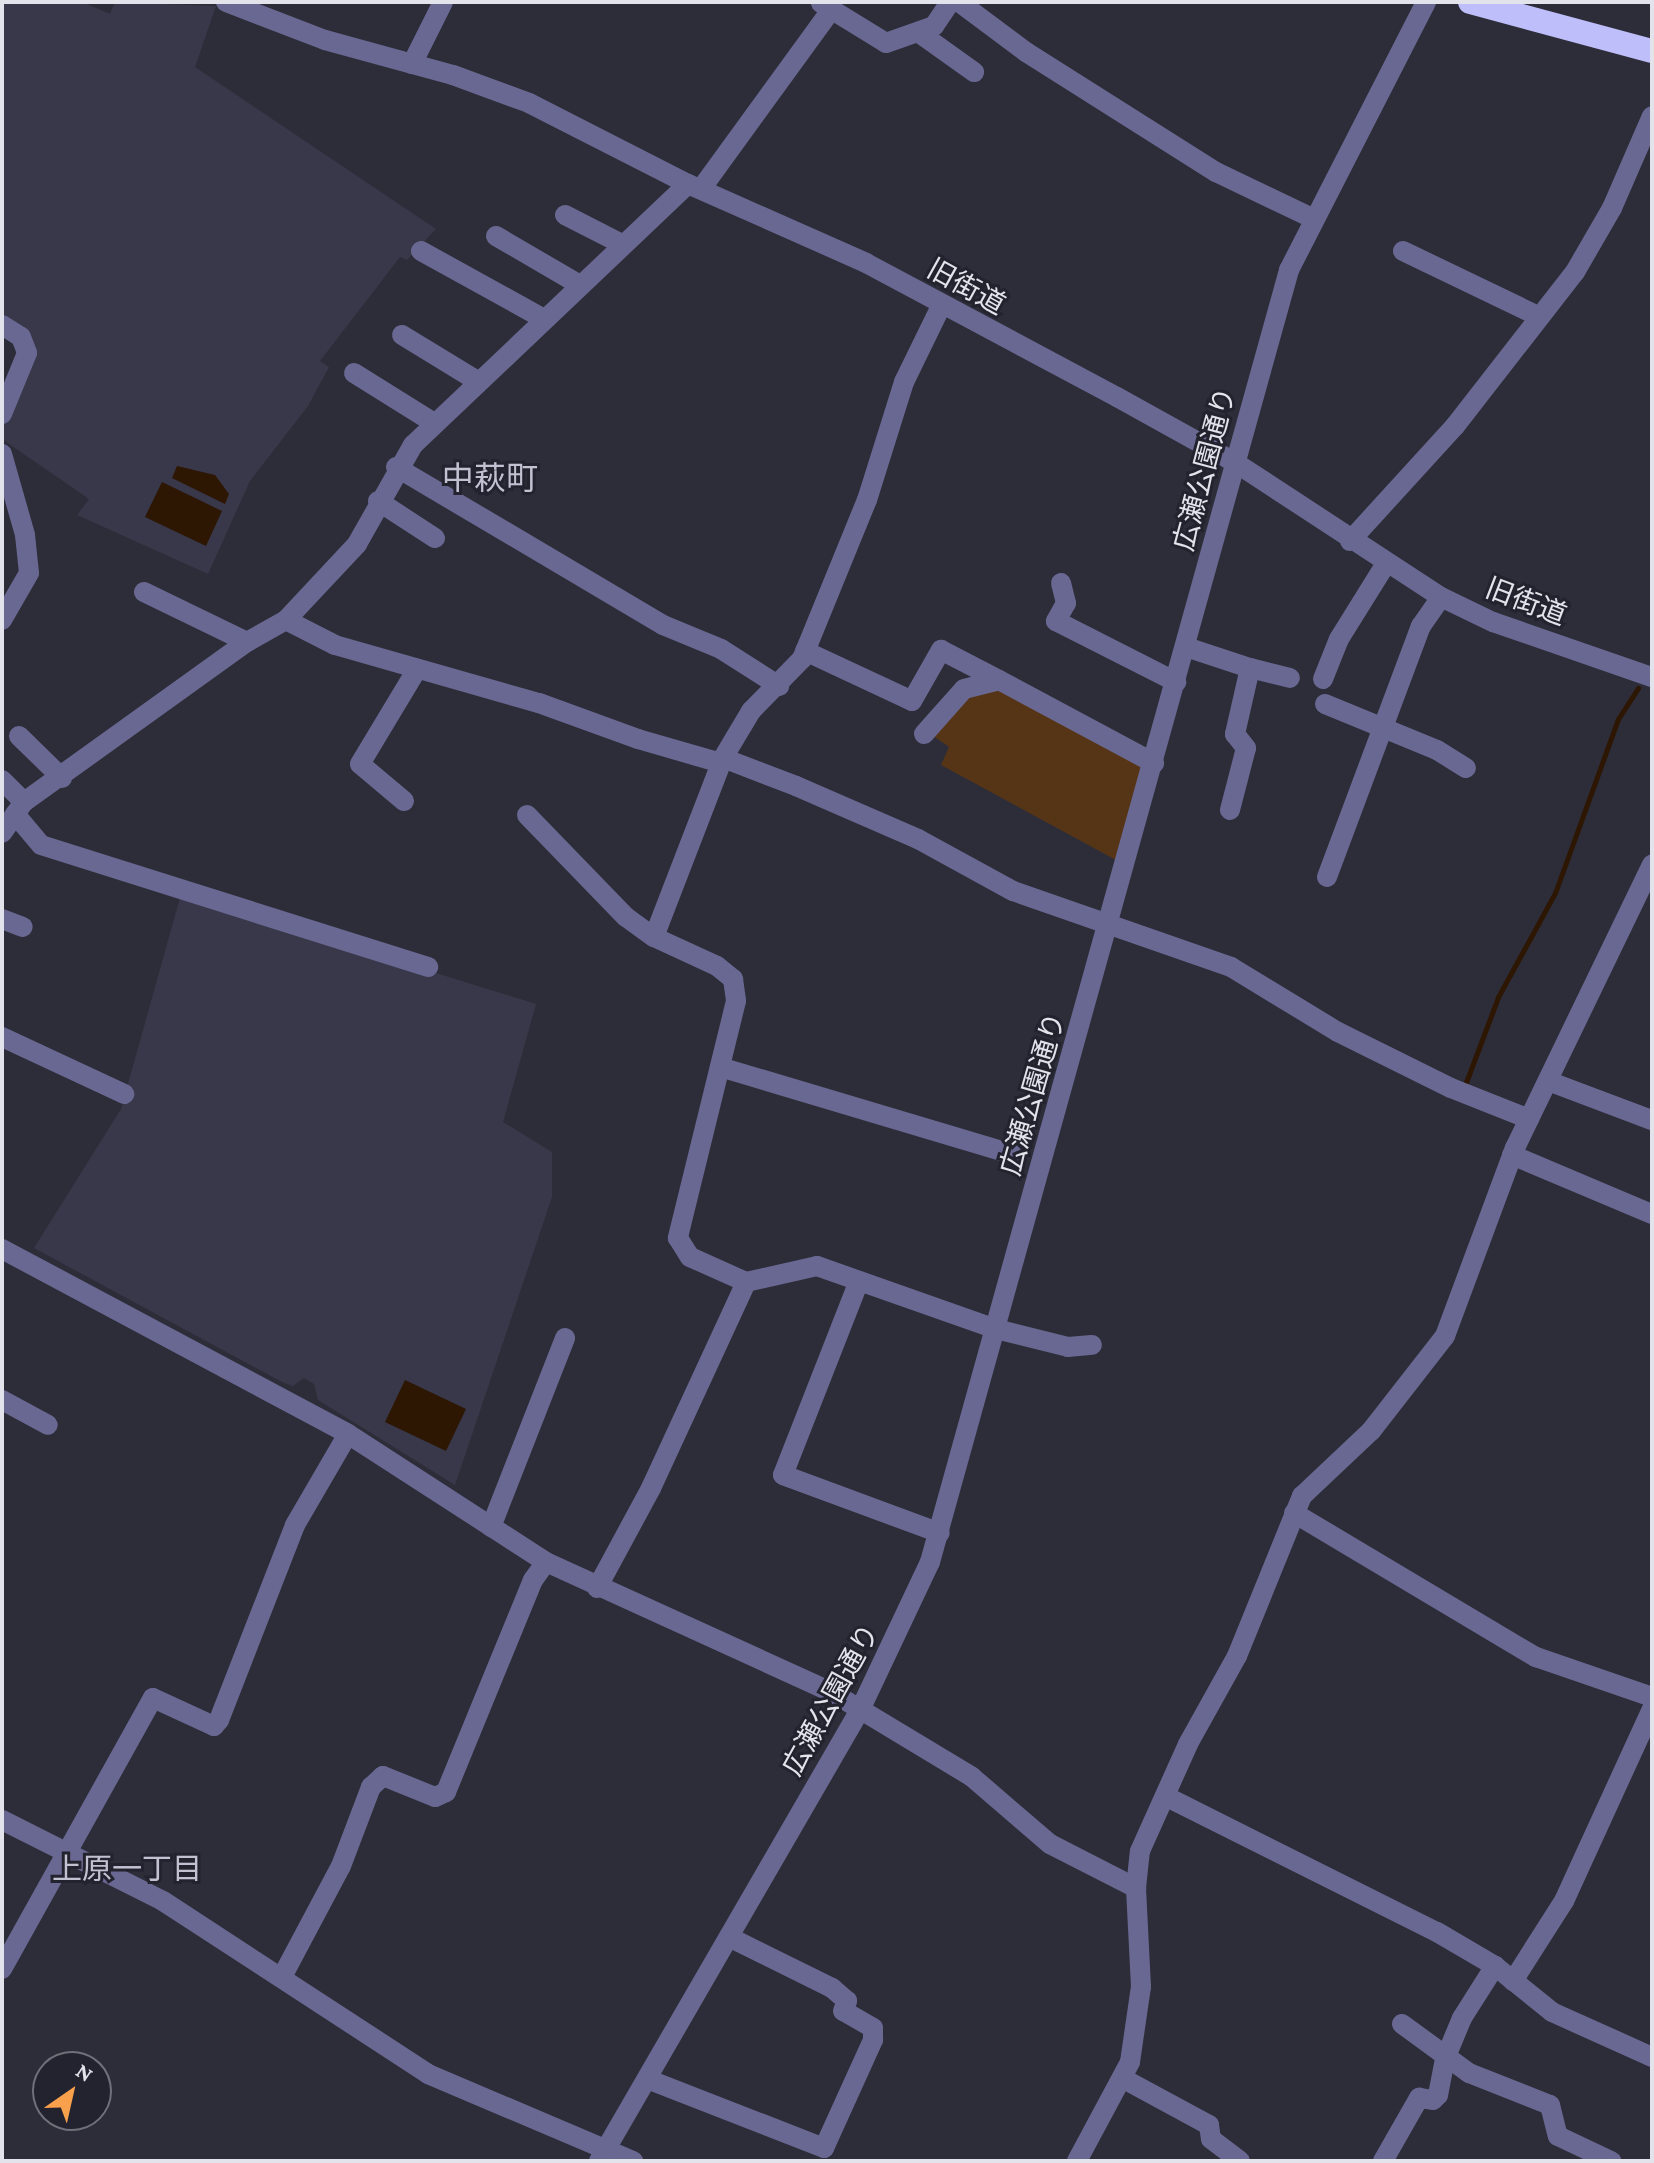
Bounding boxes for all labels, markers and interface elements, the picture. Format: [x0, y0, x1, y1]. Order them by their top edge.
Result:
street label: 旧街道 [921, 252, 1011, 322]
street label: 広瀬公園通り [1167, 384, 1243, 554]
district label: 中萩町 [442, 459, 538, 497]
street label: 旧街道 [1481, 571, 1571, 633]
street label: 広瀬公園通り [994, 1009, 1072, 1179]
street label: 広瀬公園通り [776, 1618, 886, 1782]
district label: 上原一丁目 [52, 1851, 202, 1887]
north arrow [32, 2051, 112, 2131]
text: N [71, 2058, 98, 2087]

